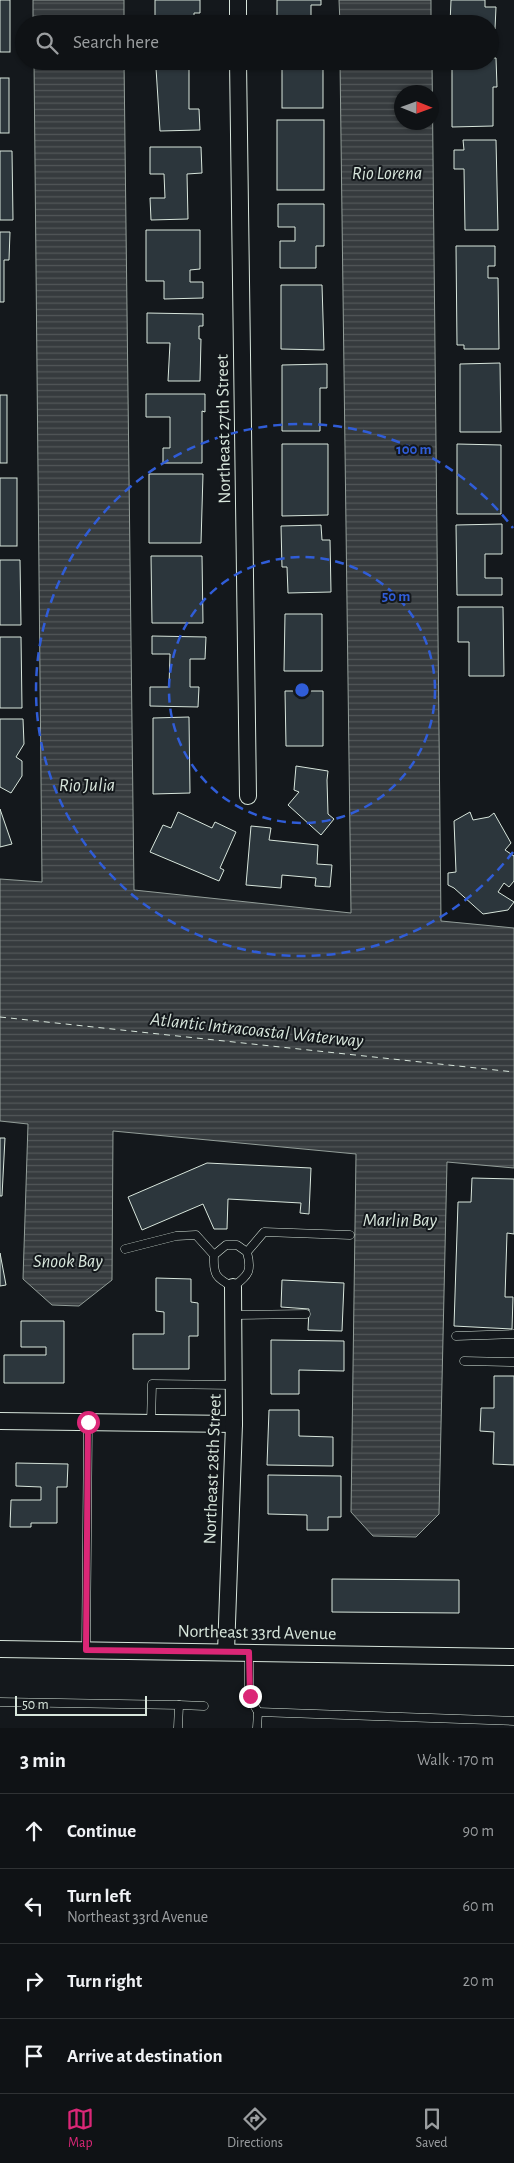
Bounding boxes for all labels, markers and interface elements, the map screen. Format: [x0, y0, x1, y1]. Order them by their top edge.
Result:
search box [15, 15, 499, 70]
icon: search [33, 29, 61, 57]
text: Search here [73, 33, 159, 52]
north arrow [394, 85, 439, 130]
water label: Rio Lorena [352, 164, 422, 183]
street label: Northeast 27th Street [214, 354, 234, 504]
text: 100 m [396, 442, 432, 457]
text: 50 m [382, 589, 410, 604]
centre of rings [293, 681, 311, 699]
water label: Rio Julia [59, 776, 115, 795]
water label: Atlantic Intracoastal Waterway [148, 1010, 365, 1051]
water label: Marlin Bay [363, 1211, 437, 1230]
water label: Snook Bay [33, 1252, 103, 1271]
street label: Northeast 28th Street [201, 1393, 225, 1545]
route start [77, 1411, 100, 1434]
street label: Northeast 33rd Avenue [177, 1623, 337, 1643]
route end [239, 1685, 262, 1708]
scale bar [15, 1693, 148, 1716]
text: 50 m [22, 1698, 49, 1712]
text: 3 min [20, 1750, 66, 1771]
text: Walk · 170 m [417, 1752, 494, 1768]
icon: ahead [20, 1817, 48, 1845]
text: Continue [67, 1822, 136, 1841]
text: 90 m [463, 1823, 494, 1839]
text: Turn left [67, 1887, 131, 1906]
icon: left [20, 1892, 48, 1920]
text: 60 m [463, 1898, 494, 1914]
text: Northeast 33rd Avenue [67, 1909, 208, 1925]
icon: right [20, 1967, 48, 1995]
text: Turn right [67, 1972, 142, 1991]
text: 20 m [463, 1973, 494, 1989]
icon: arrive [20, 2042, 48, 2070]
text: Arrive at destination [67, 2047, 223, 2066]
tab: Map [66, 2105, 94, 2152]
tab: Directions [227, 2105, 283, 2152]
tab: Saved [416, 2105, 448, 2152]

